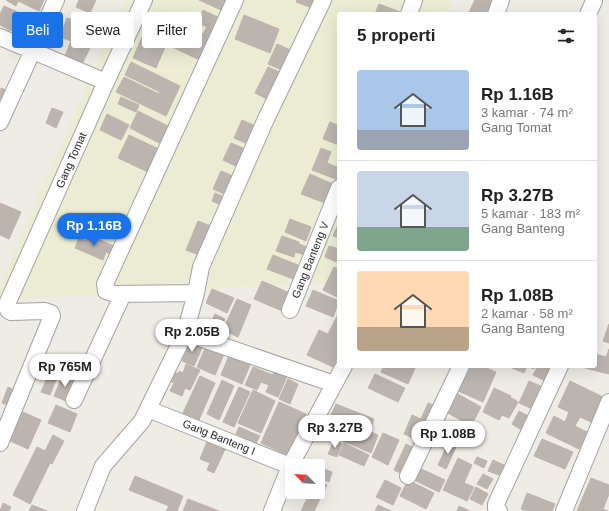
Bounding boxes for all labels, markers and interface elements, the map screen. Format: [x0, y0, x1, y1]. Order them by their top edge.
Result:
chip: Beli [12, 12, 63, 48]
chip: Sewa [71, 12, 134, 48]
chip: Filter [142, 12, 202, 48]
icon: filters [555, 25, 577, 47]
text: 5 properti [357, 26, 435, 45]
text: Rp 1.16B [481, 85, 554, 104]
icon: home [389, 86, 437, 134]
text: 3 kamar · 74 m² [481, 105, 573, 120]
text: Gang Tomat [481, 120, 552, 135]
street label: Gang Tomat [53, 130, 89, 190]
text: Rp 3.27B [481, 186, 554, 205]
icon: home [389, 187, 437, 235]
text: 5 kamar · 183 m² [481, 206, 580, 221]
pin: Rp 1.16B [53, 213, 135, 247]
text: Rp 1.16B [66, 218, 122, 233]
street label: Gang Banteng V [289, 219, 331, 300]
text: Gang Banteng [481, 221, 565, 236]
text: Rp 1.08B [481, 286, 554, 305]
icon: home [389, 287, 437, 335]
text: 2 kamar · 58 m² [481, 306, 573, 321]
pin: Rp 2.05B [151, 319, 233, 353]
text: Gang Banteng [481, 321, 565, 336]
text: Rp 2.05B [164, 324, 220, 339]
pin: Rp 765M [28, 354, 102, 388]
text: Rp 765M [38, 359, 92, 374]
pin: Rp 3.27B [294, 415, 376, 449]
street label: Gang Banteng I [181, 417, 257, 457]
text: Rp 3.27B [307, 420, 363, 435]
pin: Rp 1.08B [407, 421, 489, 455]
text: Rp 1.08B [420, 426, 476, 441]
north arrow [285, 459, 325, 499]
map controls [285, 459, 325, 499]

